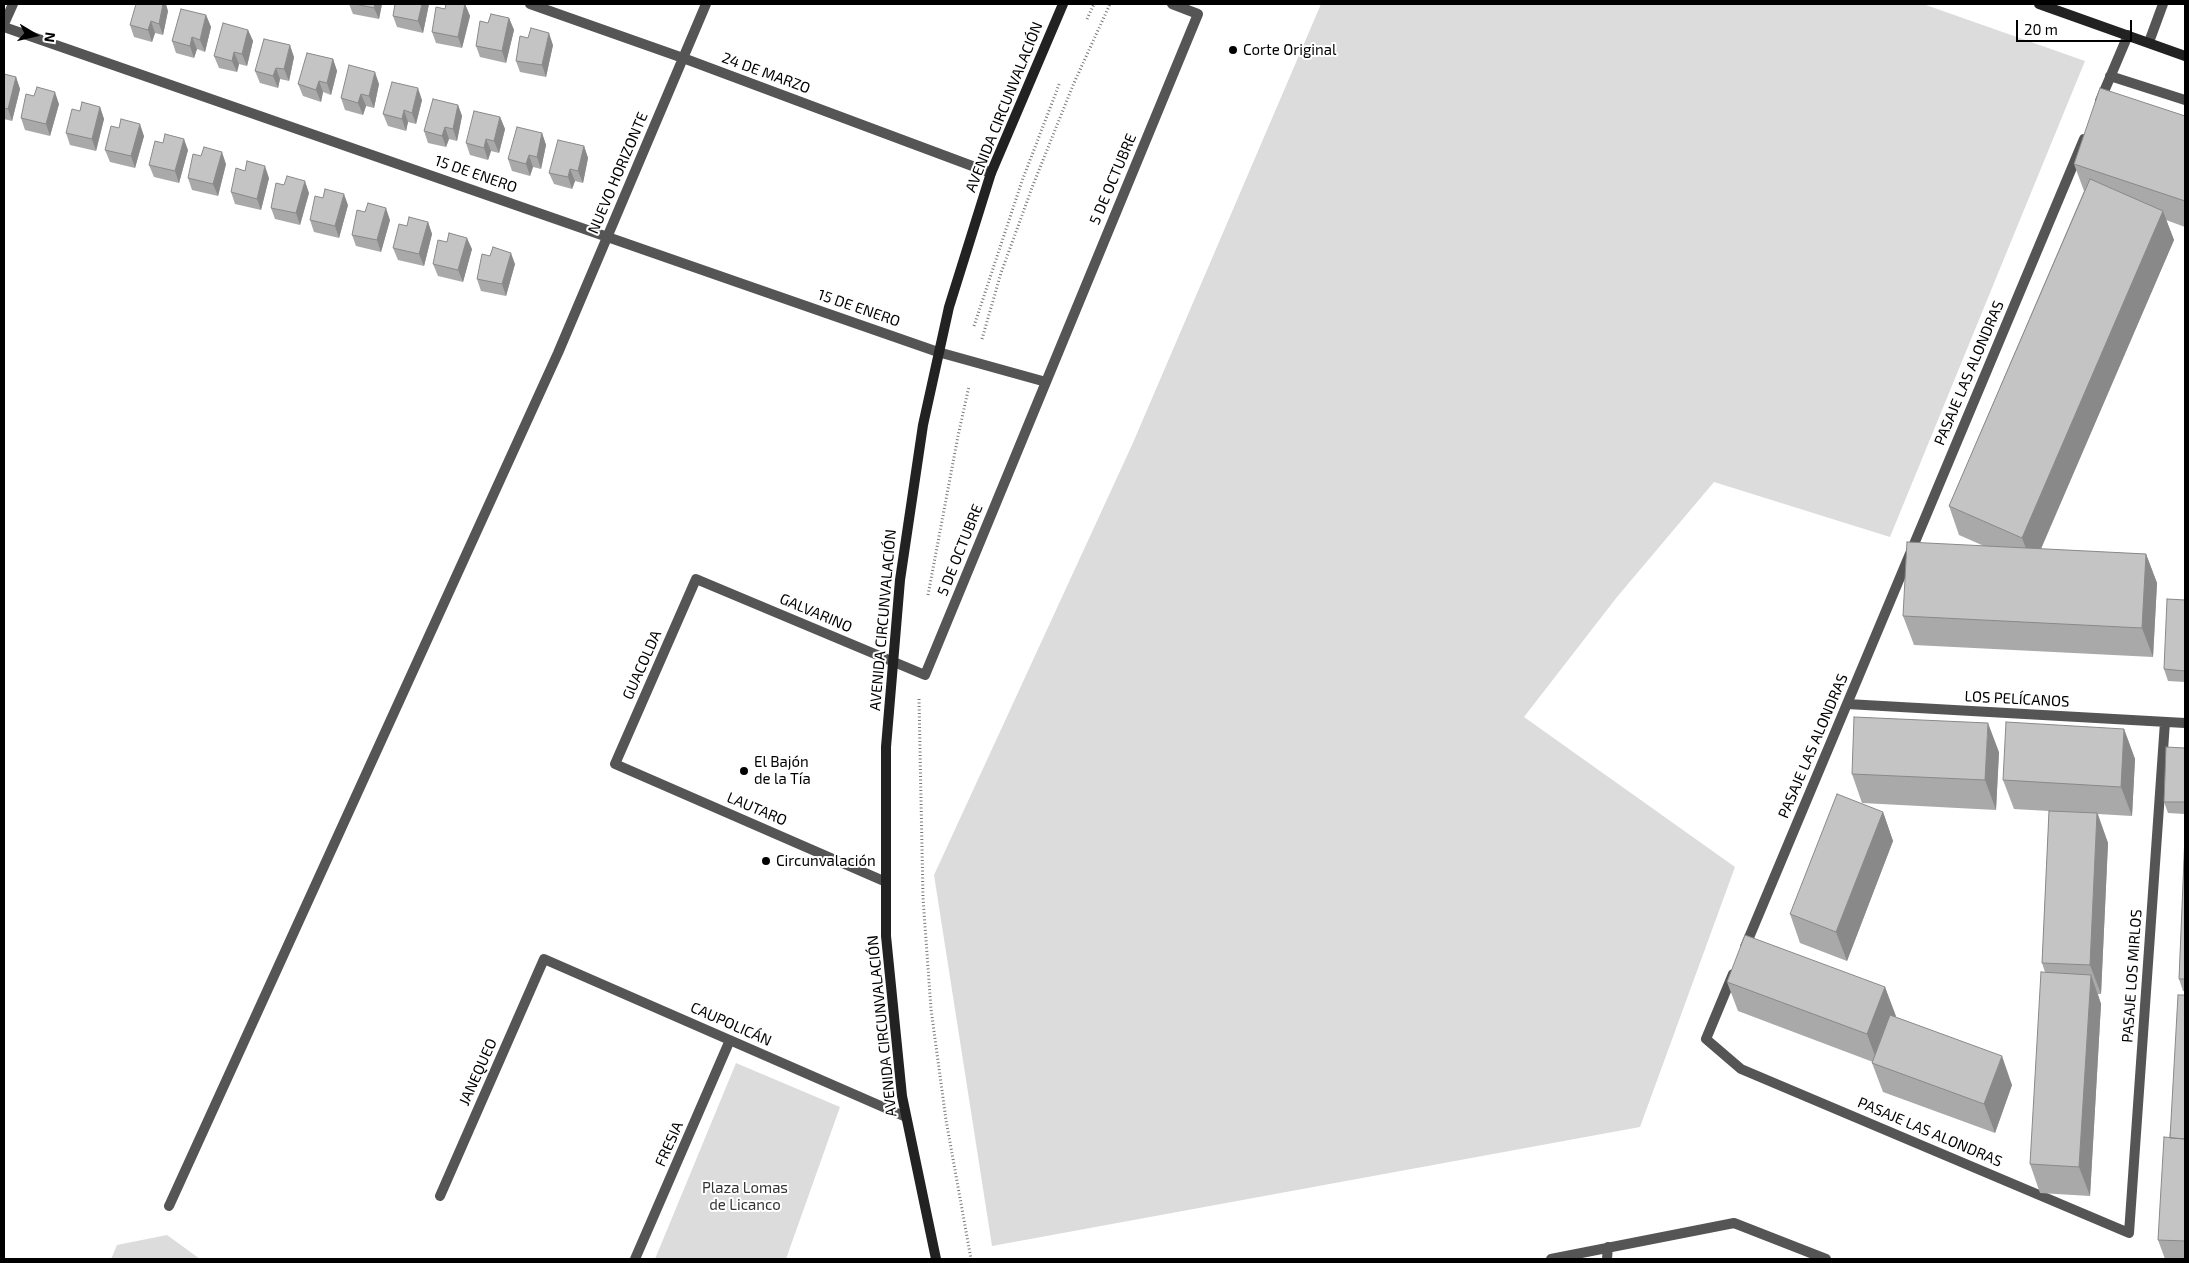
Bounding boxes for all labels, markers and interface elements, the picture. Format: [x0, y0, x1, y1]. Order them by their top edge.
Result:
north arrow [10, 10, 60, 60]
scale bar [2019, 10, 2135, 42]
street label: AVENIDA CIRCUNVALACIÓN [962, 19, 1046, 195]
text: 20 m [2024, 20, 2058, 38]
text: N [41, 31, 59, 44]
place label: Corte Original [1243, 41, 1336, 59]
marker: Corte Original [1227, 44, 1239, 56]
street label: 24 DE MARZO [719, 49, 813, 97]
street label: NUEVO HORIZONTE [584, 109, 652, 237]
street label: 5 DE OCTUBRE [1086, 131, 1140, 227]
street label: 15 DE ENERO [433, 152, 519, 196]
street label: 15 DE ENERO [816, 286, 902, 330]
street label: PASAJE LAS ALONDRAS [1930, 298, 2008, 448]
street label: 5 DE OCTUBRE [933, 502, 987, 598]
street label: AVENIDA CIRCUNVALACIÓN [866, 528, 900, 712]
street label: GALVARINO [777, 590, 855, 636]
street label: GUACOLDA [619, 628, 665, 702]
street label: PASAJE LAS ALONDRAS [1774, 671, 1852, 821]
street label: LOS PELÍCANOS [1964, 687, 2070, 711]
place label: El Bajón de la Tía [754, 753, 811, 788]
marker: El Bajón de la Tía [738, 765, 750, 777]
street label: LAUTARO [724, 788, 790, 830]
place label: Circunvalación [776, 852, 876, 870]
marker: Circunvalación [760, 855, 772, 867]
street label: PASAJE LOS MIRLOS [2118, 909, 2146, 1043]
street label: AVENIDA CIRCUNVALACIÓN [864, 934, 900, 1118]
street label: CAUPOLICÁN [688, 998, 774, 1050]
street label: JANEQUEO [455, 1036, 501, 1108]
street label: PASAJE LAS ALONDRAS [1855, 1093, 2005, 1171]
street label: FRESIA [651, 1119, 687, 1169]
park label: Plaza Lomas de Licanco [702, 1179, 788, 1214]

